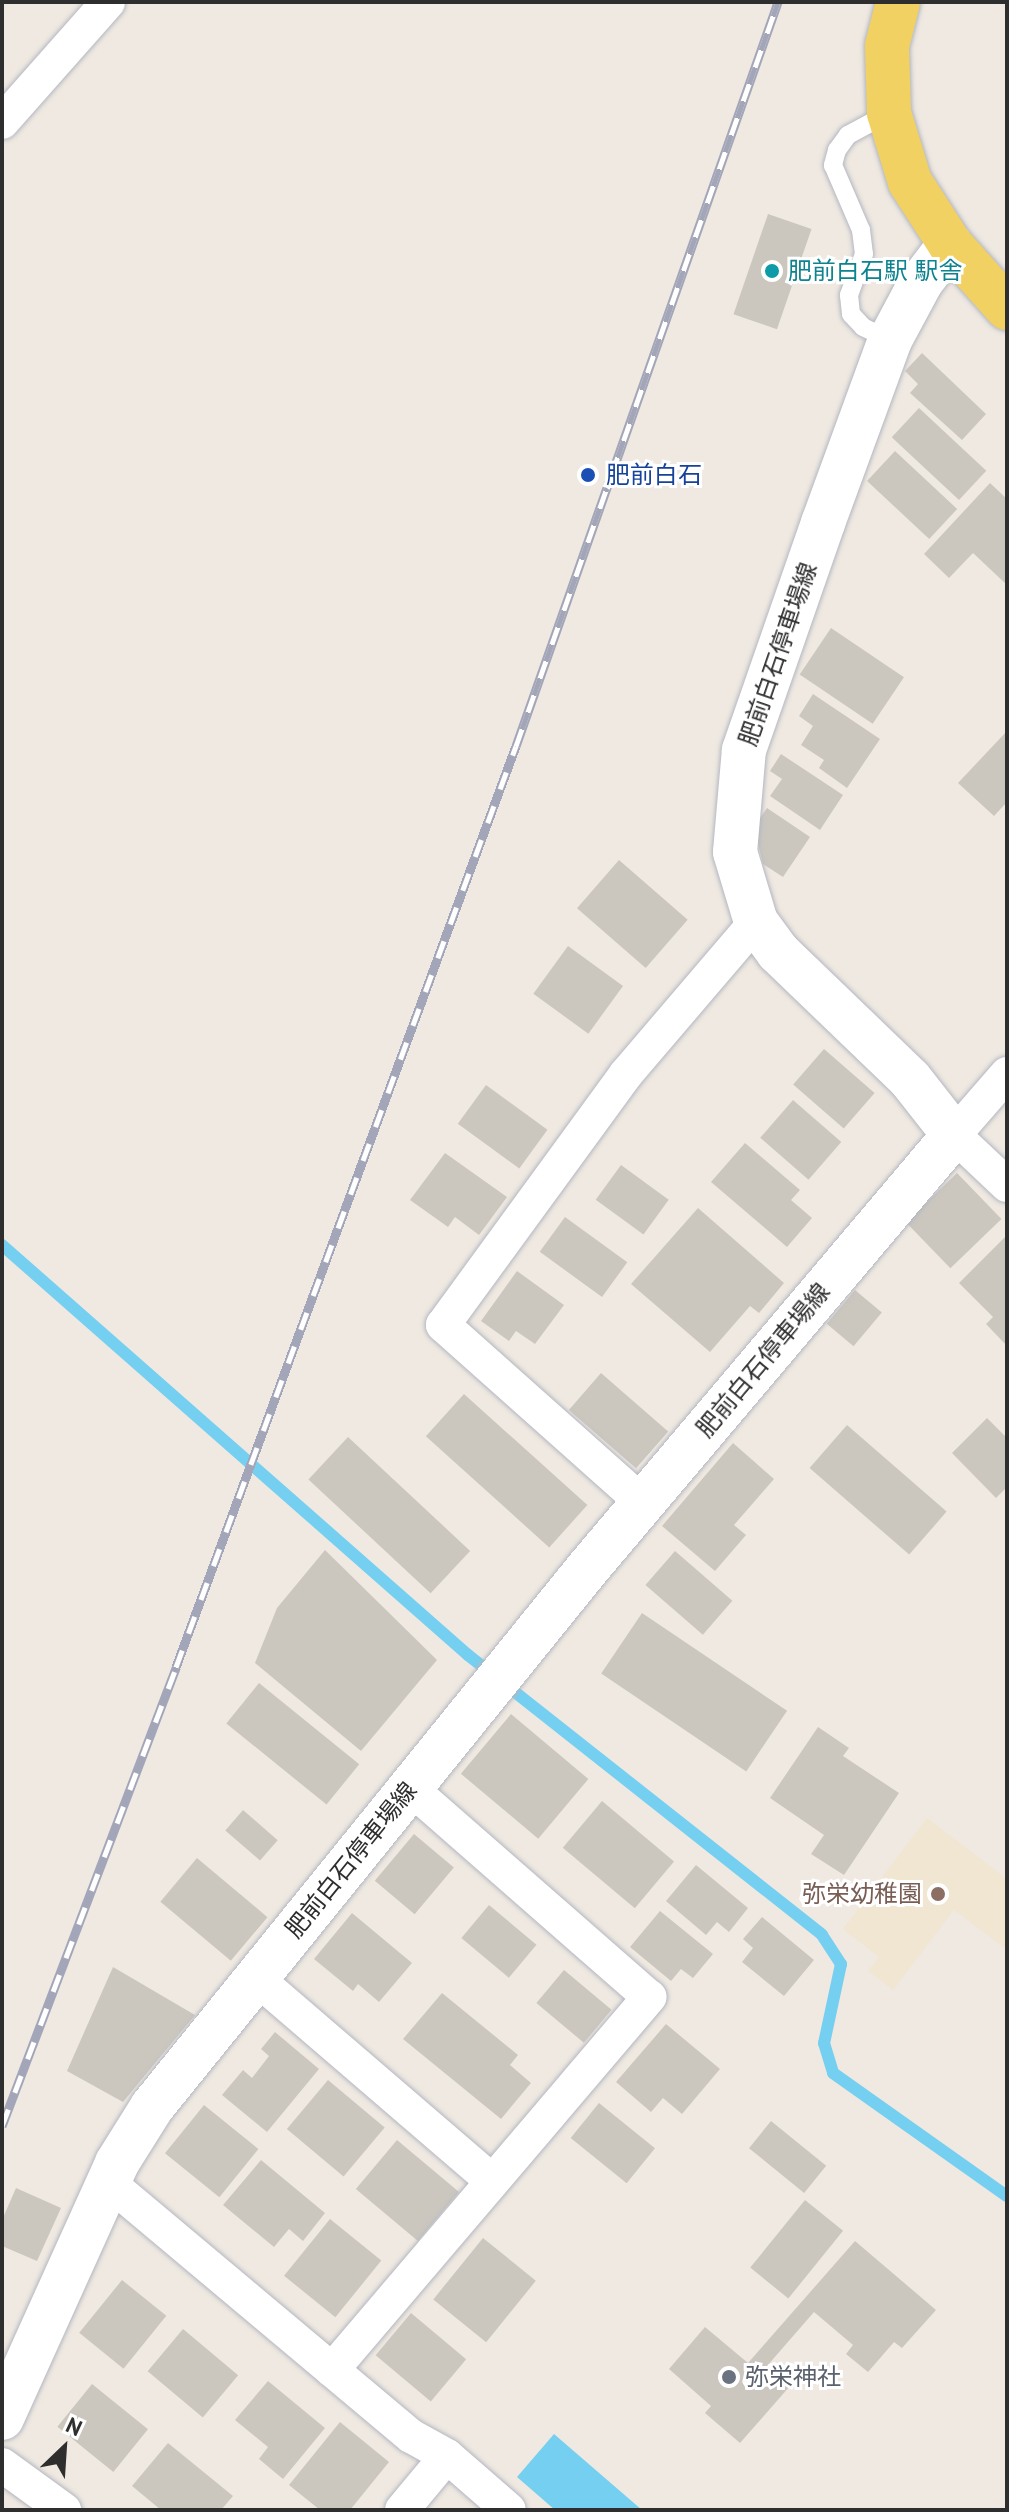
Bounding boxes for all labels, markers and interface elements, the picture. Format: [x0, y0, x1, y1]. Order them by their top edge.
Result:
place label: 肥前白石駅 駅舎 [788, 257, 962, 285]
marker: 肥前白石駅 駅舎 [763, 262, 781, 280]
place label: 肥前白石 [606, 461, 702, 489]
marker: 肥前白石 [577, 464, 599, 486]
street label: 肥前白石停車場線 [733, 559, 823, 749]
street label: 肥前白石停車場線 [690, 1277, 836, 1443]
street label: 肥前白石停車場線 [279, 1776, 423, 1944]
place label: 弥栄幼稚園 [802, 1880, 922, 1908]
marker: 弥栄幼稚園 [929, 1885, 947, 1903]
place label: 弥栄神社 [745, 2363, 841, 2391]
marker: 弥栄神社 [720, 2368, 738, 2386]
north arrow [24, 2408, 104, 2488]
text: N [62, 2411, 87, 2442]

